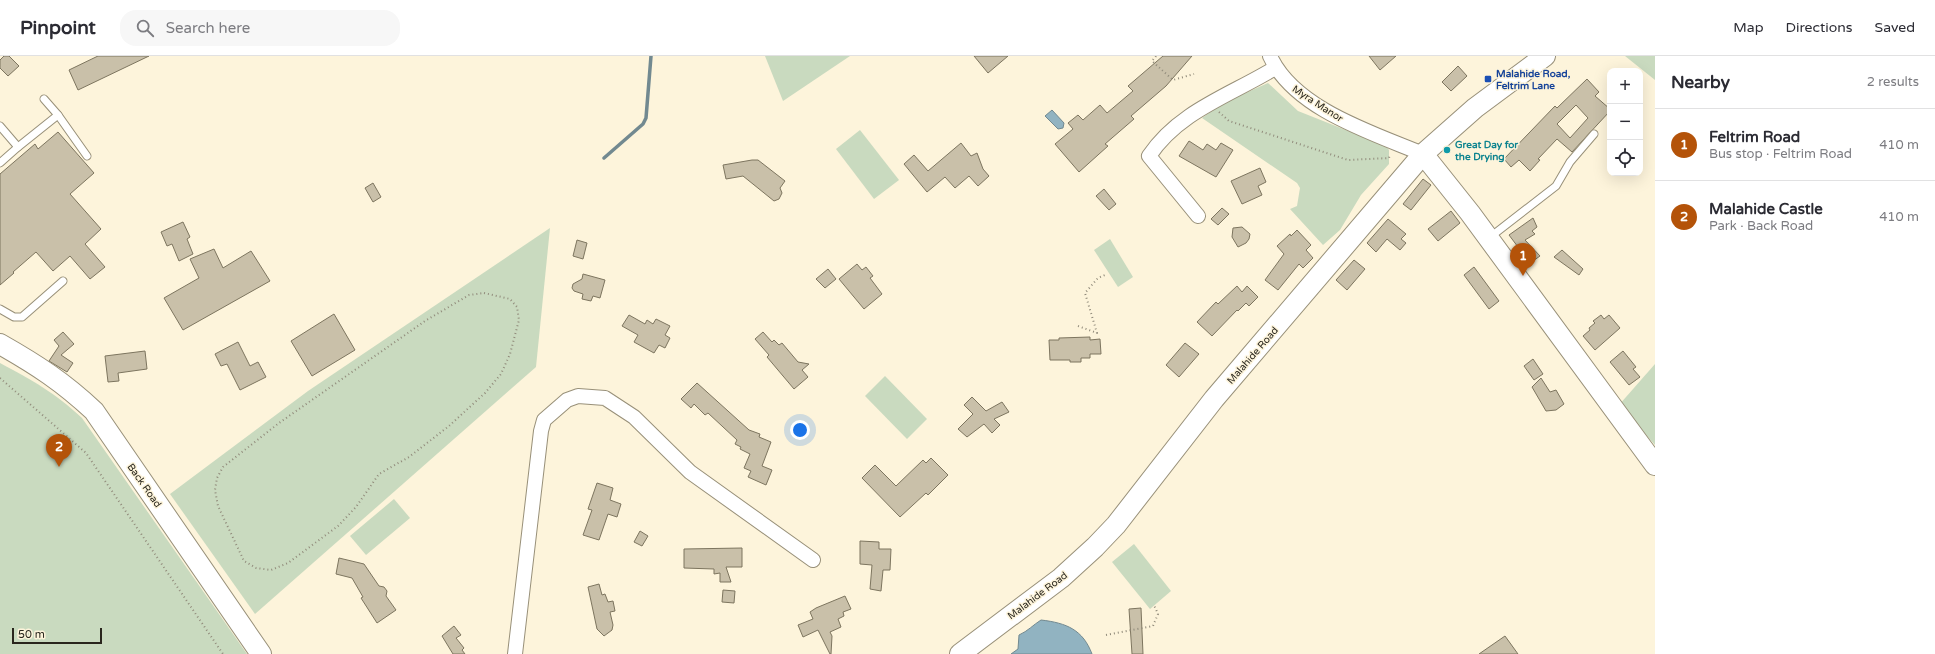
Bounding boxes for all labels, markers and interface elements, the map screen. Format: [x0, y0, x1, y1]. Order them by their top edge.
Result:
search box [120, 10, 400, 46]
text: Pinpoint [20, 17, 96, 39]
icon: search [134, 17, 156, 39]
text: Search here [166, 19, 250, 37]
text: Map [1733, 19, 1764, 36]
text: Directions [1786, 19, 1853, 36]
text: Saved [1875, 19, 1915, 36]
place label: Malahide Road, Feltrim Lane [1496, 68, 1571, 92]
map controls [1607, 68, 1643, 176]
button: + [1607, 68, 1643, 104]
text: Nearby [1671, 72, 1730, 93]
marker: Malahide Road, Feltrim Lane [1483, 74, 1493, 84]
text: 2 results [1867, 74, 1919, 90]
street label: Myra Manor [1290, 83, 1345, 125]
button: − [1607, 104, 1643, 140]
text: Feltrim Road [1709, 128, 1800, 146]
text: 1 [1680, 137, 1688, 153]
text: 410 m [1879, 137, 1919, 153]
place label: Great Day for the Drying [1454, 139, 1518, 163]
button: locate [1607, 140, 1643, 176]
marker: Great Day for the Drying [1442, 145, 1452, 155]
text: Bus stop · Feltrim Road [1709, 146, 1852, 162]
text: Malahide Castle [1709, 200, 1823, 218]
text: 2 [1680, 209, 1688, 225]
text: 410 m [1879, 209, 1919, 225]
text: Park · Back Road [1709, 218, 1813, 234]
pin: 1 [1510, 243, 1536, 276]
street label: Malahide Road [1225, 325, 1281, 387]
your location [790, 420, 810, 440]
pin: 2 [46, 434, 72, 467]
street label: Back Road [125, 461, 164, 510]
street label: Malahide Road [1005, 569, 1070, 622]
scale bar [12, 626, 102, 645]
text: 50 m [18, 628, 45, 641]

